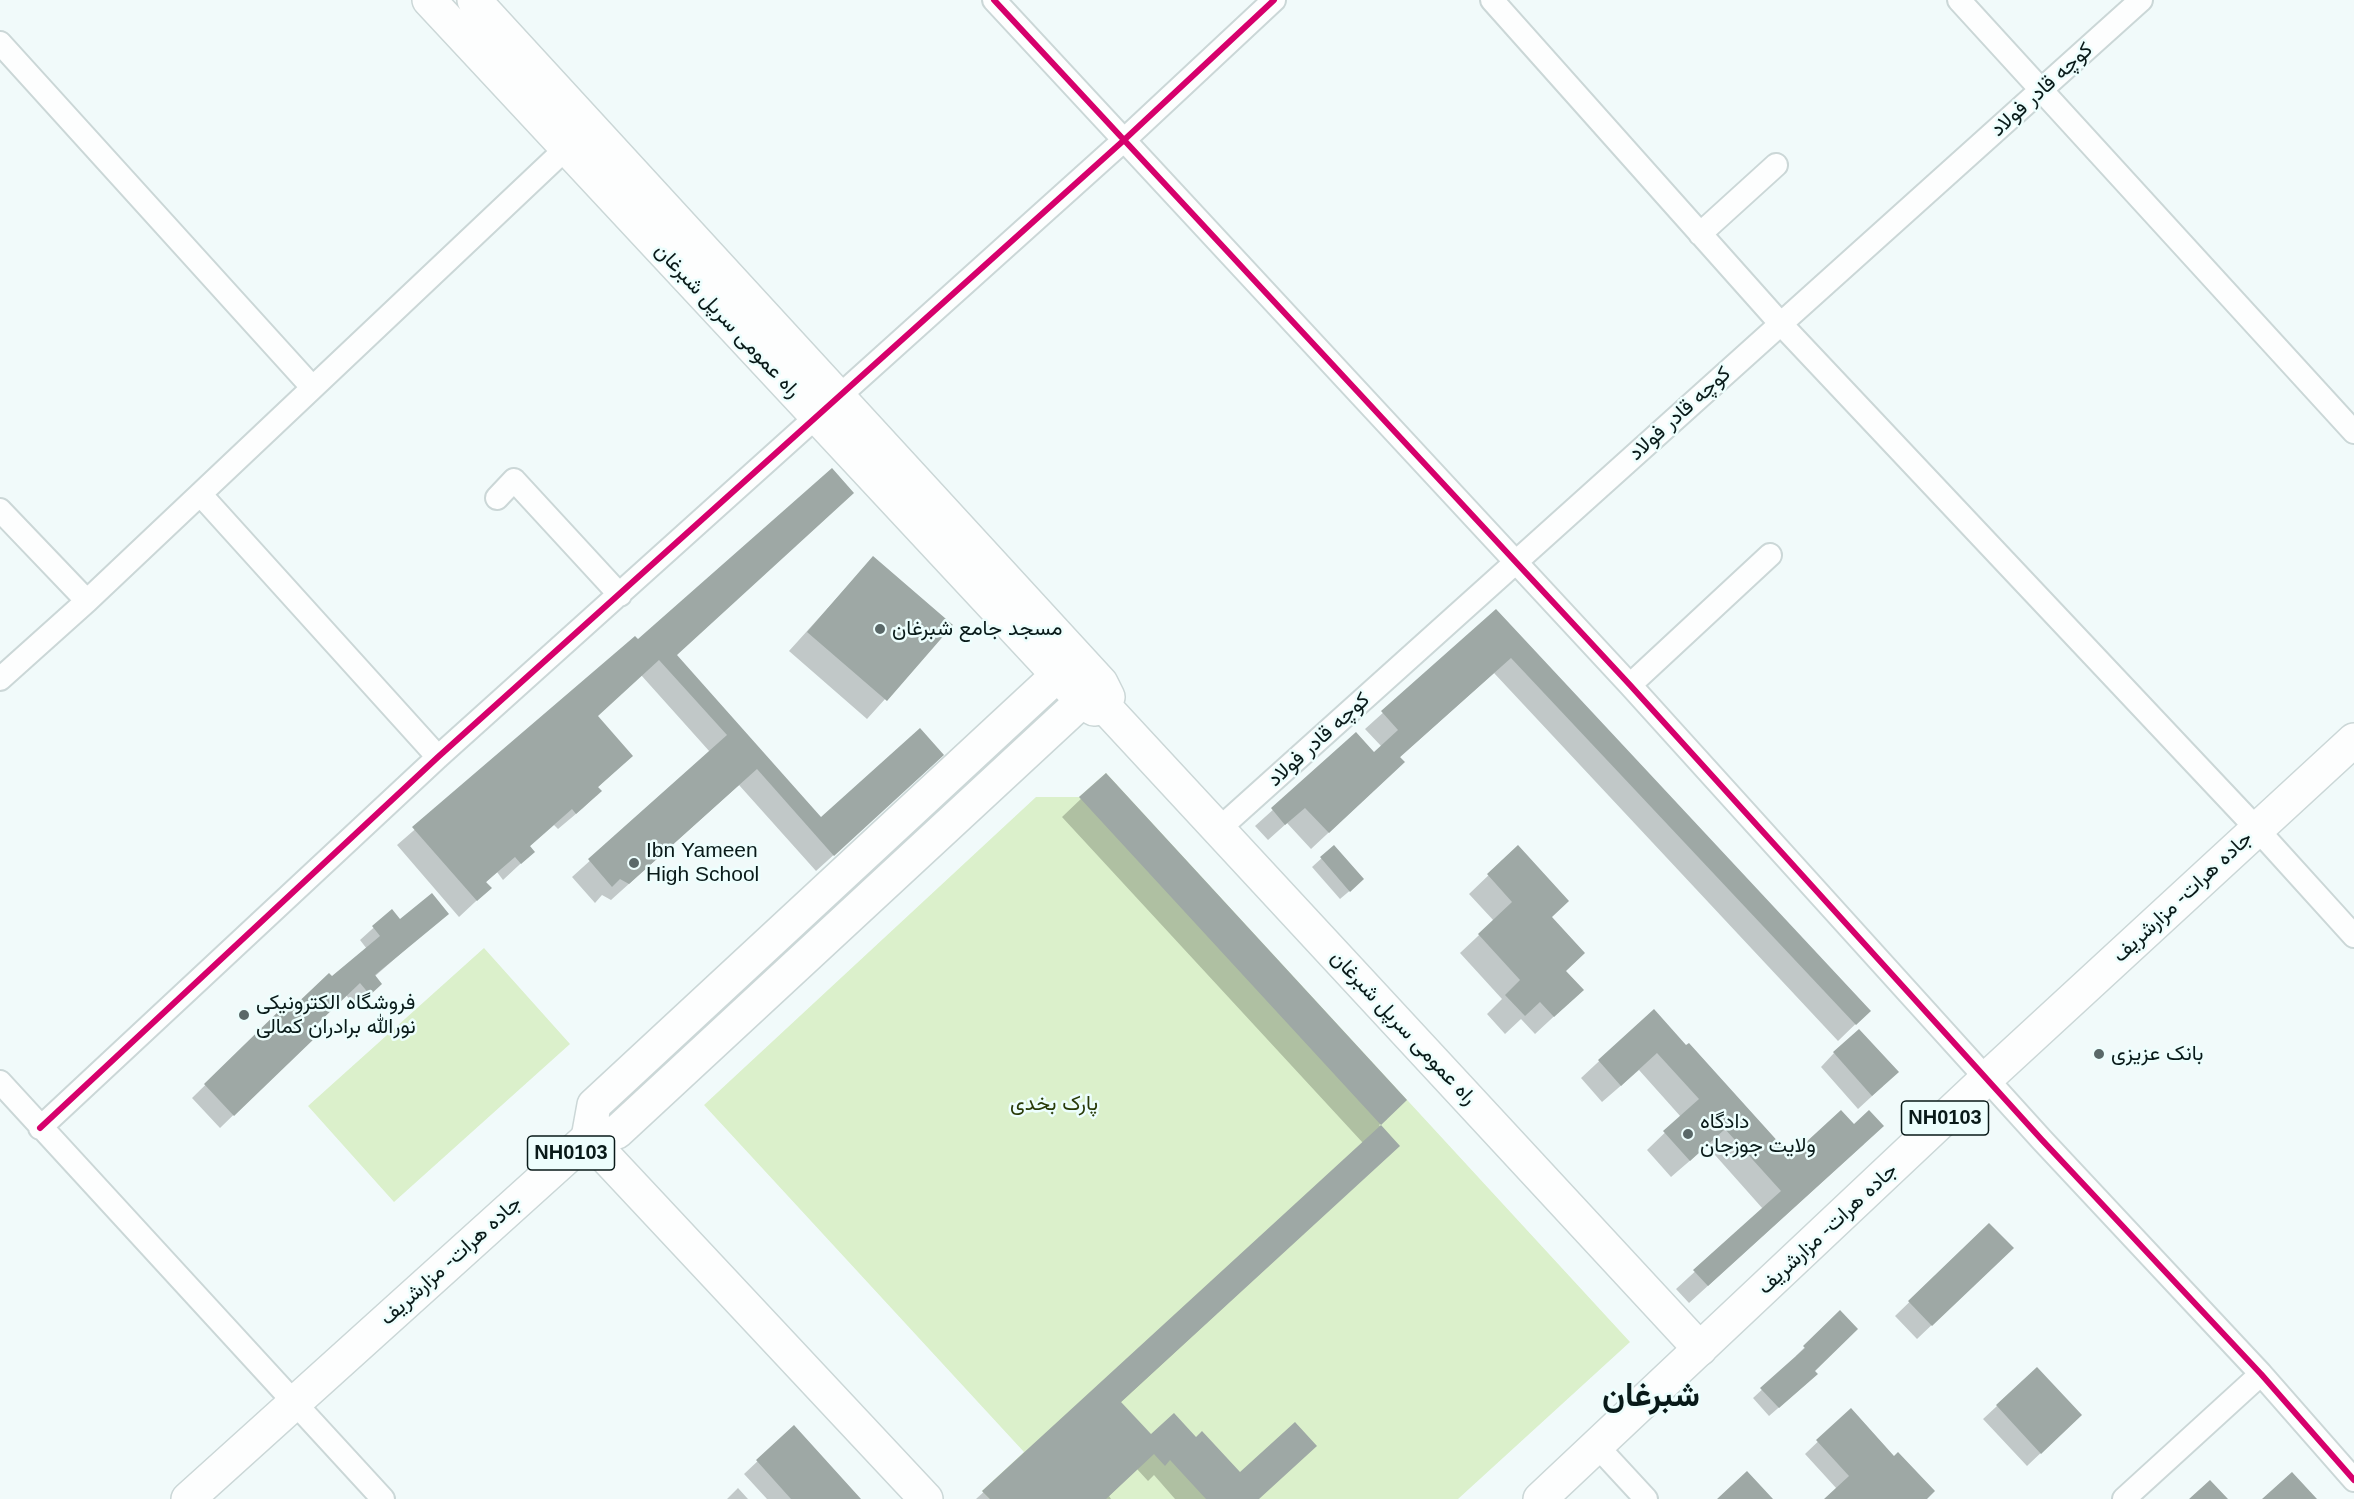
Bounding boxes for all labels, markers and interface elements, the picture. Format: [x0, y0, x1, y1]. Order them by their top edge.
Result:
street label: کوچه قادر فولاد [1986, 38, 2098, 142]
street label: راه عمومی سرپل شبرغان [649, 238, 805, 404]
street label: کوچه قادر فولاد [1624, 362, 1736, 466]
place label: مسجد جامع شبرغان [892, 616, 1062, 642]
marker: مسجد جامع شبرغان [873, 622, 887, 636]
street label: کوچه قادر فولاد [1263, 688, 1375, 792]
street label: جاده هرات- مزارشریف [2108, 826, 2258, 968]
place label: Ibn Yameen High School [646, 838, 759, 888]
marker: Ibn Yameen High School [627, 856, 641, 870]
street label: راه عمومی سرپل شبرغان [1325, 945, 1481, 1111]
place label: فروشگاه الکترونیکی نورالله برادران کمالی [256, 990, 416, 1040]
marker: فروشگاه الکترونیکی نورالله برادران کمالی [237, 1008, 251, 1022]
place label: بانک عزیزی [2111, 1041, 2204, 1067]
marker: بانک عزیزی [2092, 1047, 2106, 1061]
park label: پارک بخدی [1010, 1091, 1098, 1117]
road number: NH0103 [1902, 1101, 1988, 1135]
place label: دادگاه ولایت جوزجان [1700, 1109, 1816, 1159]
marker: دادگاه ولایت جوزجان [1681, 1127, 1695, 1141]
road number: NH0103 [528, 1136, 614, 1170]
street label: جاده هرات- مزارشریف [1753, 1158, 1903, 1300]
street label: جاده هرات- مزارشریف [375, 1191, 527, 1331]
district label: شبرغان [1602, 1377, 1700, 1417]

